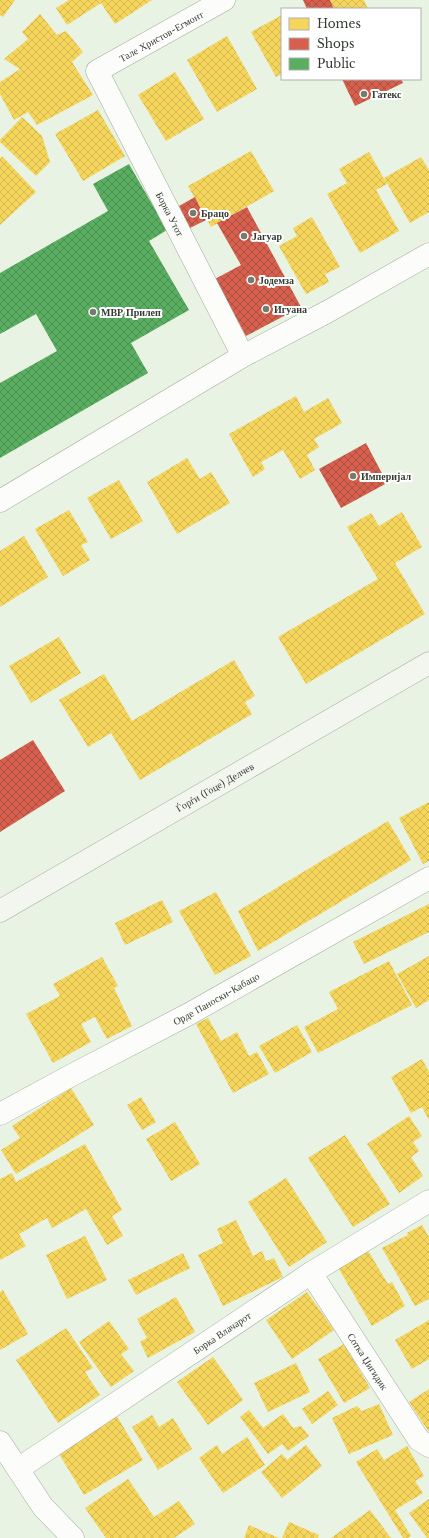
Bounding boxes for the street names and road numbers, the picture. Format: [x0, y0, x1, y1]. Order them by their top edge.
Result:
street label: Тале Христов-Егмонт [117, 8, 206, 65]
street label: Борка Утот [153, 190, 187, 239]
street label: Ѓорѓи (Гоце) Делчев [174, 760, 257, 815]
street label: Орде Паноски-Кабацо [171, 969, 262, 1028]
street label: Борка Влачарот [190, 1309, 254, 1357]
street label: Сотка Џигидик [344, 1330, 391, 1393]

